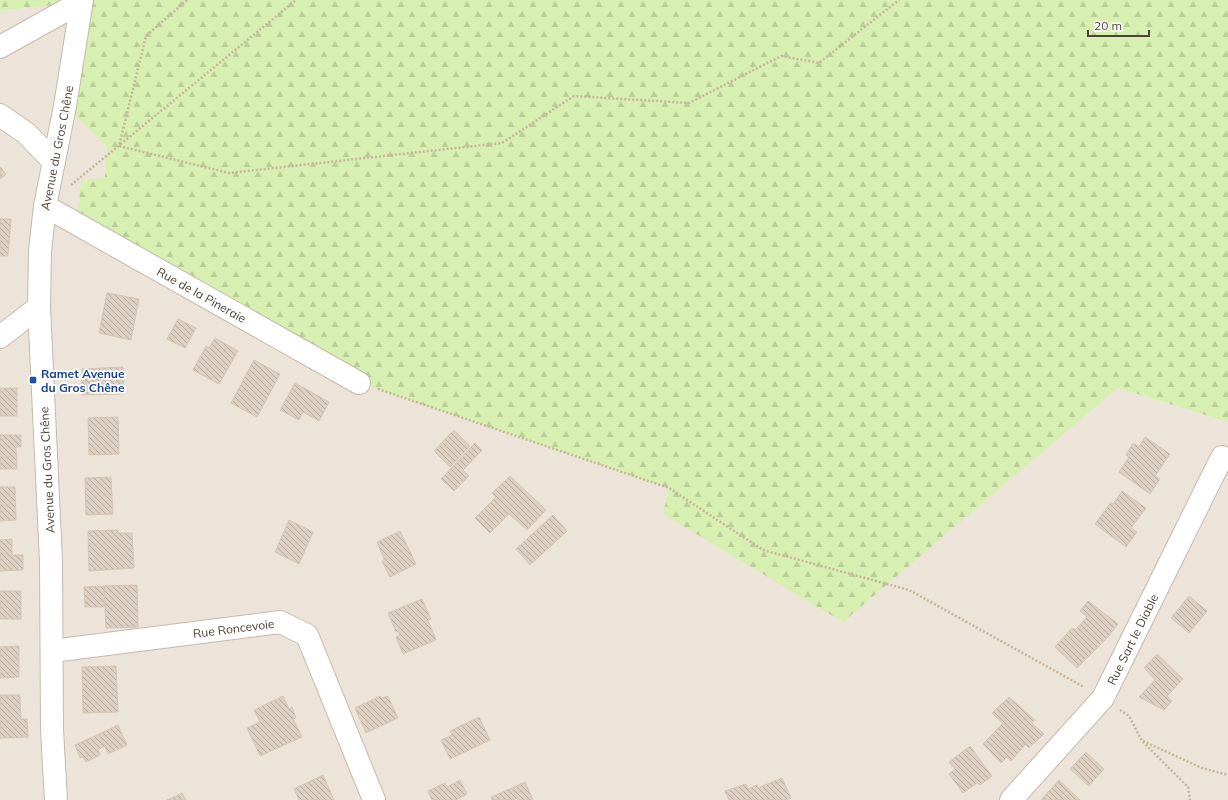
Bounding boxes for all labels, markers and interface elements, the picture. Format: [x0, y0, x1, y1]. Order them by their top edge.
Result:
scale bar [1088, 12, 1149, 38]
text: 20 m [1094, 18, 1122, 33]
street label: Avenue du Gros Chêne [37, 84, 76, 211]
street label: Rue de la Pineraie [155, 263, 249, 326]
place label: Ramet Avenue du Gros Chêne [41, 366, 125, 395]
marker: Ramet Avenue du Gros Chêne [28, 375, 38, 385]
street label: Avenue du Gros Chêne [36, 406, 58, 534]
street label: Rue Sart le Diable [1103, 591, 1161, 687]
street label: Rue Roncevoie [192, 615, 275, 641]

